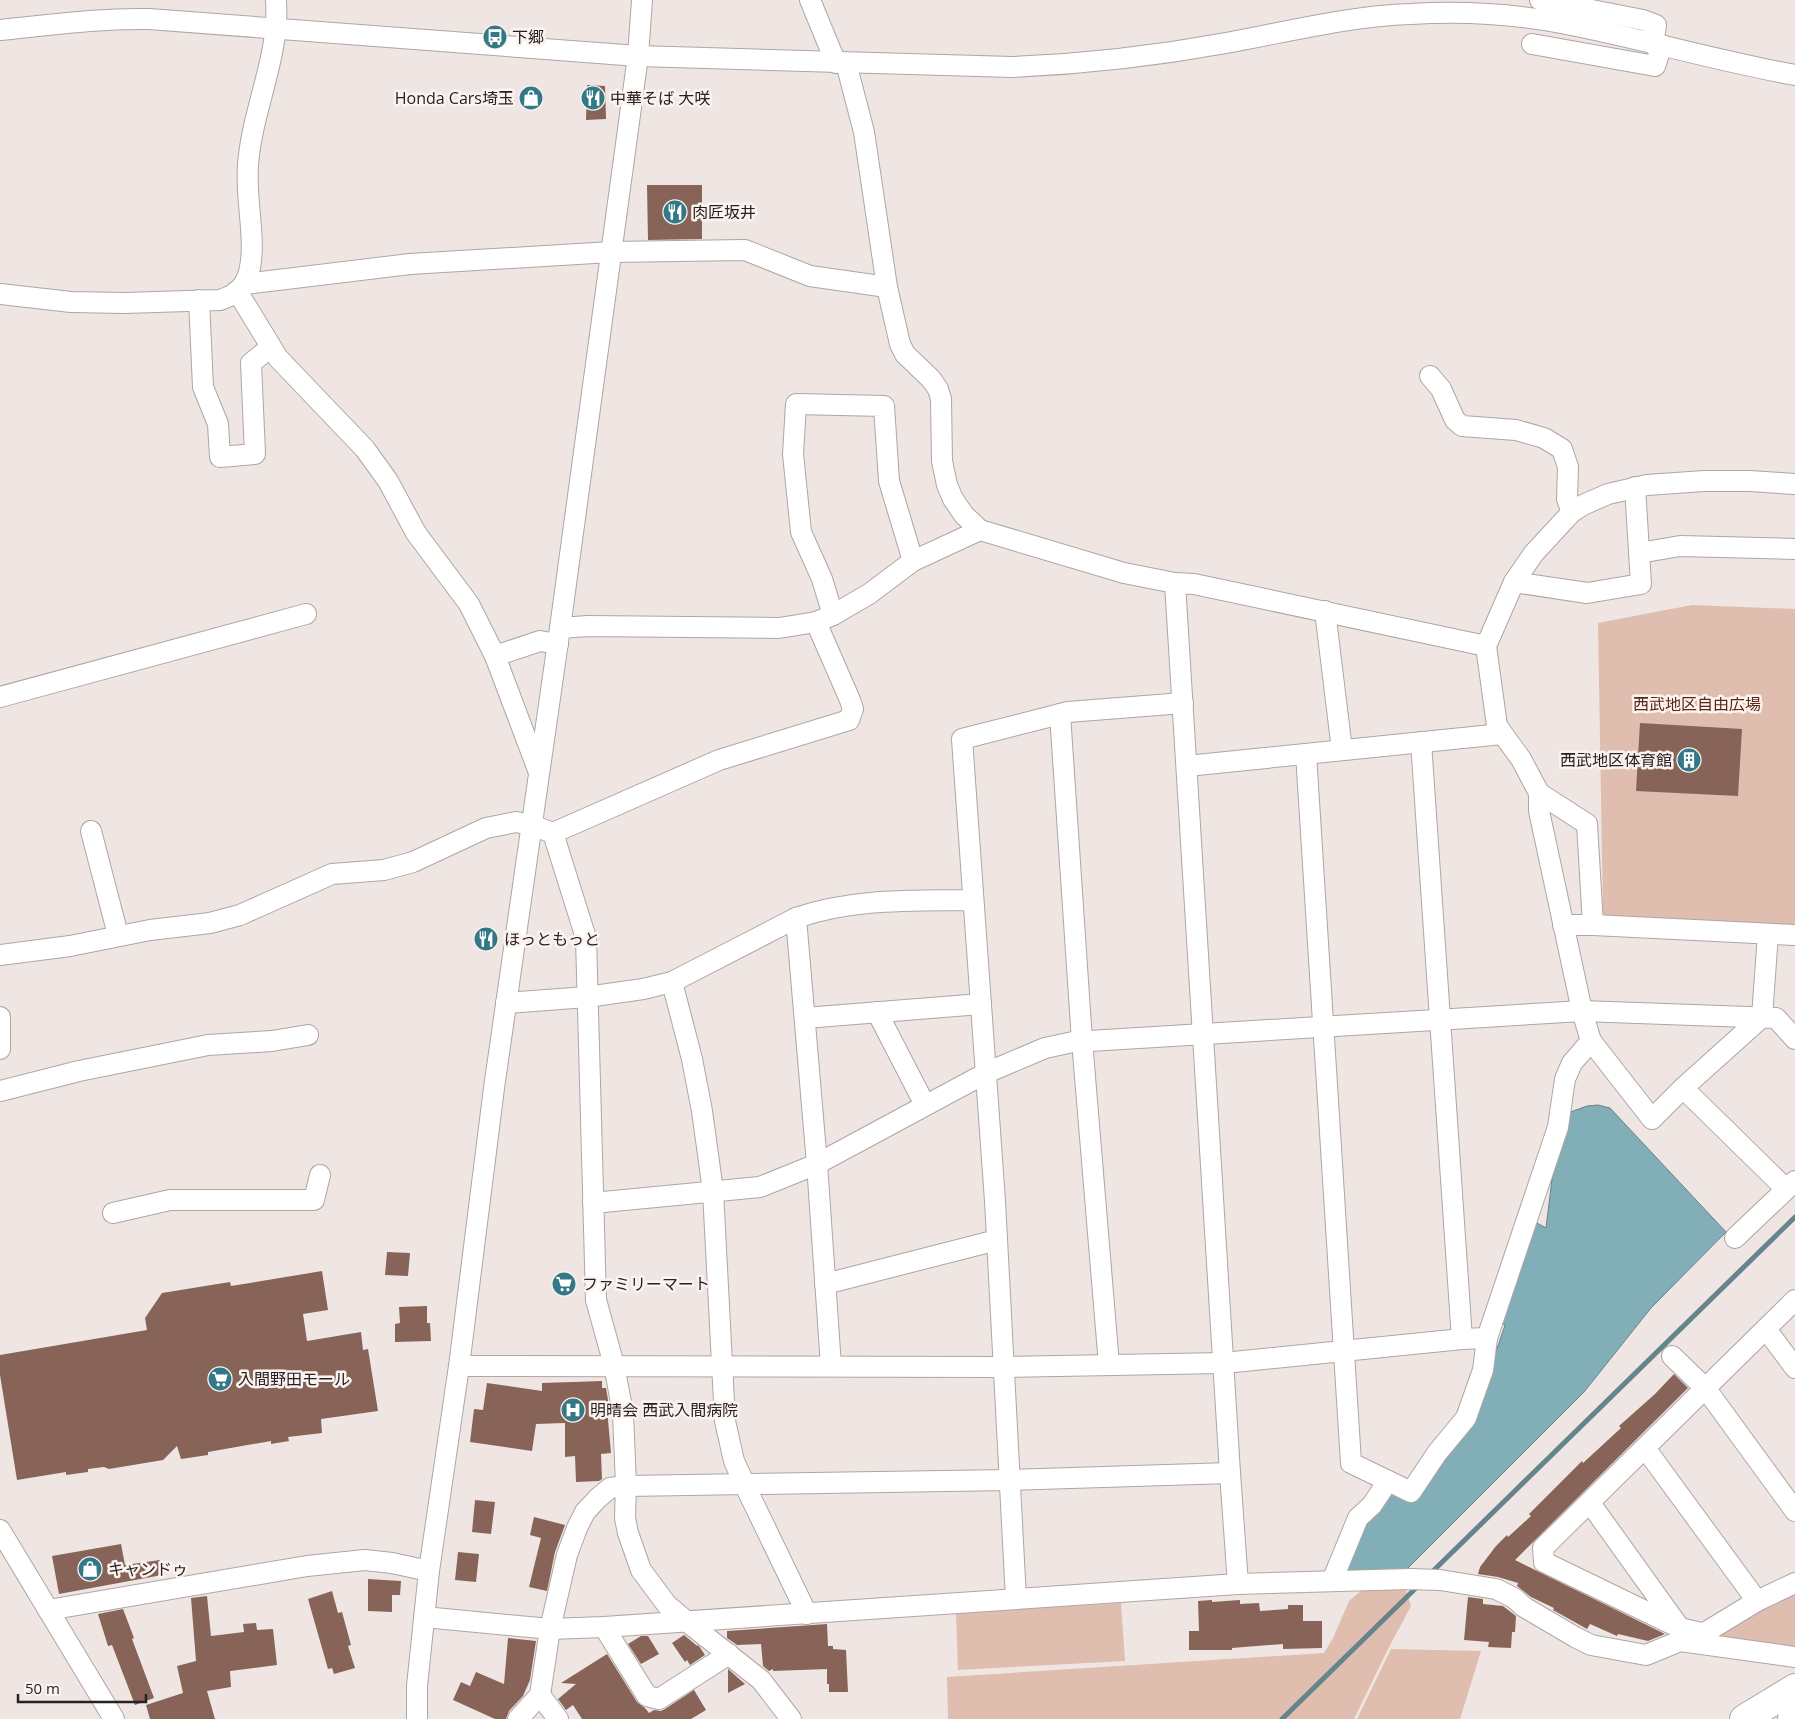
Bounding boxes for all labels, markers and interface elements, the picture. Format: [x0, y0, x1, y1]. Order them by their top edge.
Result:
bus stop icon: 下郷 [482, 24, 508, 50]
place label: 下郷 [512, 26, 544, 48]
shop icon: Honda Cars埼玉 [518, 85, 544, 111]
restaurant icon: 中華そば 大咲 [580, 85, 606, 111]
place label: Honda Cars埼玉 [395, 87, 514, 109]
place label: 中華そば 大咲 [610, 87, 710, 109]
restaurant icon: 肉匠坂井 [662, 199, 688, 225]
place label: 肉匠坂井 [692, 201, 756, 223]
park label: 西武地区自由広場 [1633, 693, 1761, 715]
building icon: 西武地区体育館 [1676, 747, 1702, 773]
place label: 西武地区体育館 [1560, 749, 1672, 771]
restaurant icon: ほっともっと [473, 926, 499, 952]
place label: ほっともっと [504, 928, 600, 950]
supermarket icon: ファミリーマート [551, 1271, 577, 1297]
place label: ファミリーマート [582, 1273, 710, 1295]
supermarket icon: 入間野田モール [207, 1366, 233, 1392]
place label: 入間野田モール [238, 1368, 350, 1390]
hospital icon: 明晴会 西武入間病院 [560, 1397, 586, 1423]
place label: 明晴会 西武入間病院 [590, 1399, 738, 1421]
shop icon: キャンドゥ [77, 1556, 103, 1582]
place label: キャンドゥ [108, 1558, 188, 1580]
scale bar [18, 1672, 145, 1704]
text: 50 m [25, 1678, 60, 1698]

